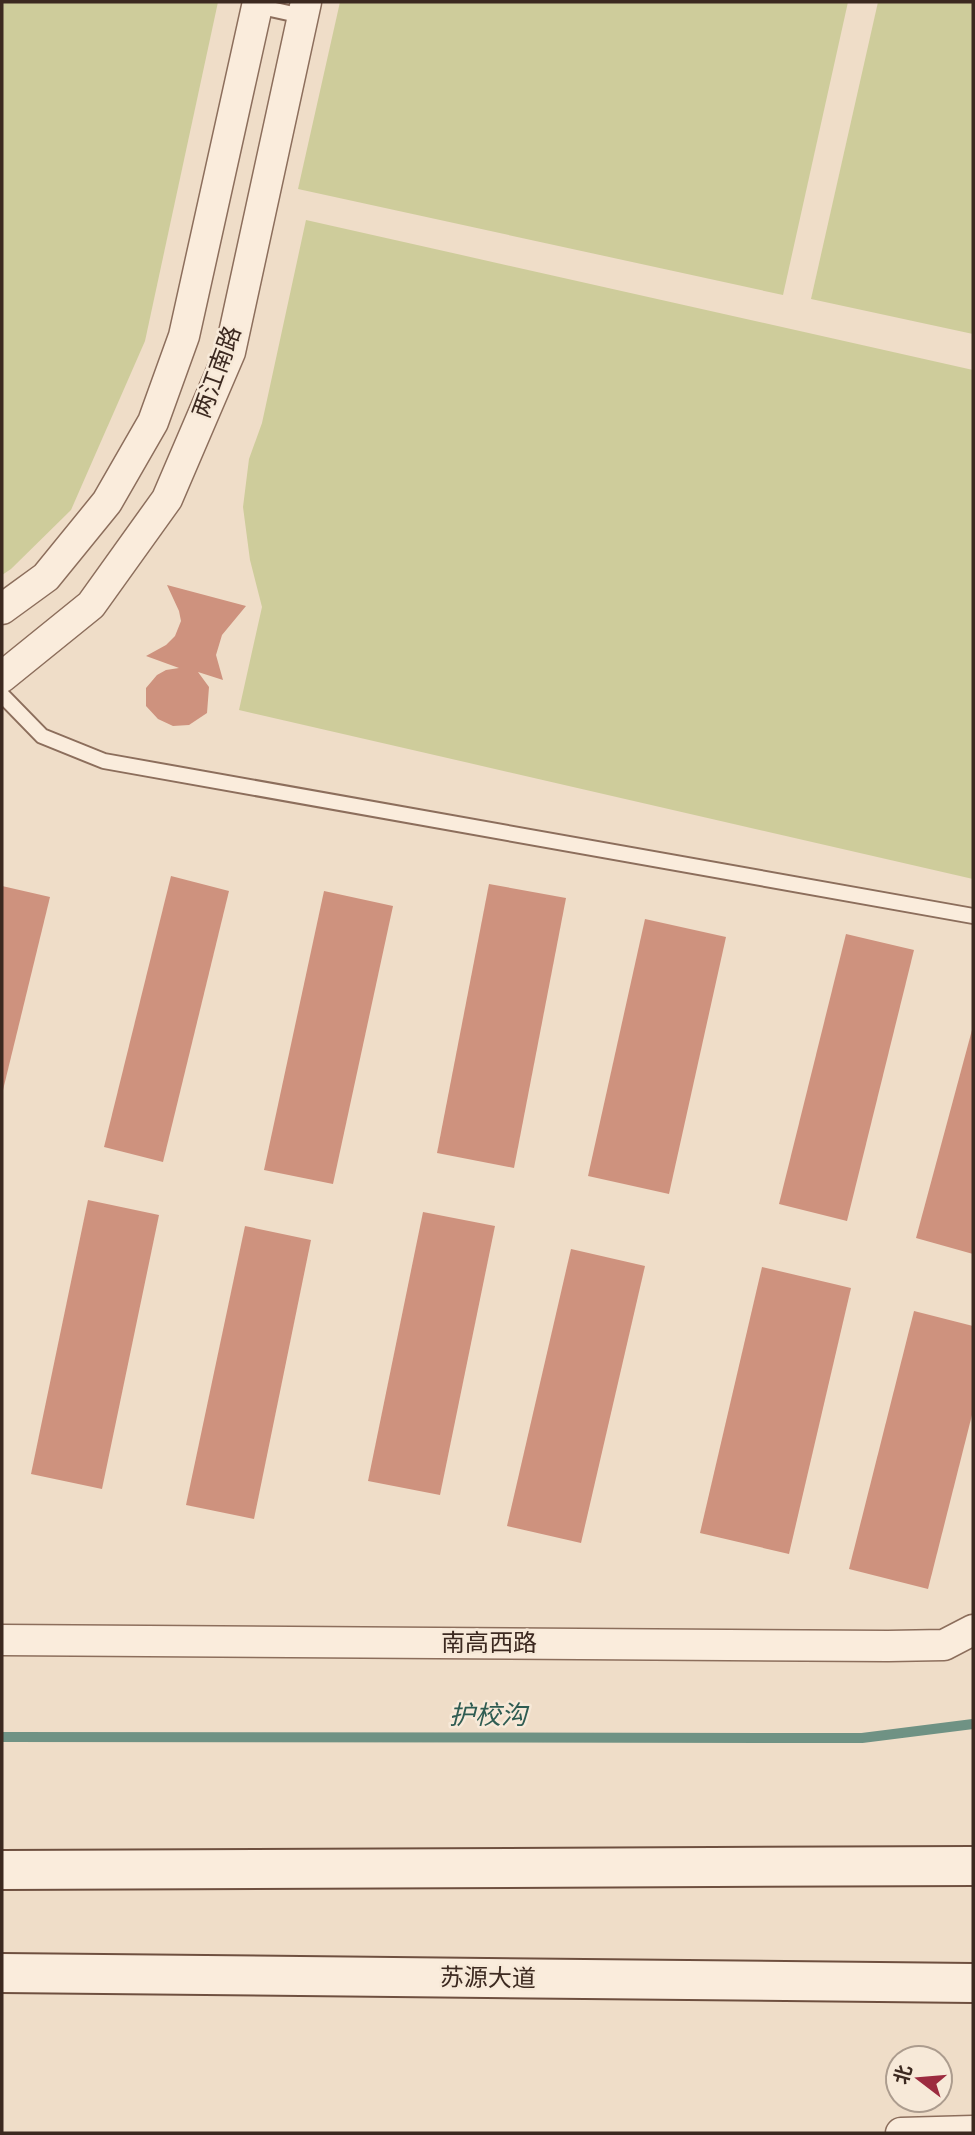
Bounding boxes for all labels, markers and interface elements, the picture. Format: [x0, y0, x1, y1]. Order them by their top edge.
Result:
street label: 两江南路 [182, 320, 248, 422]
street label: 南高西路 [441, 1623, 537, 1658]
water label: 护校沟 [449, 1693, 530, 1732]
street label: 苏源大道 [440, 1957, 536, 1994]
north arrow [884, 2044, 954, 2114]
text: 北 [886, 2061, 918, 2087]

